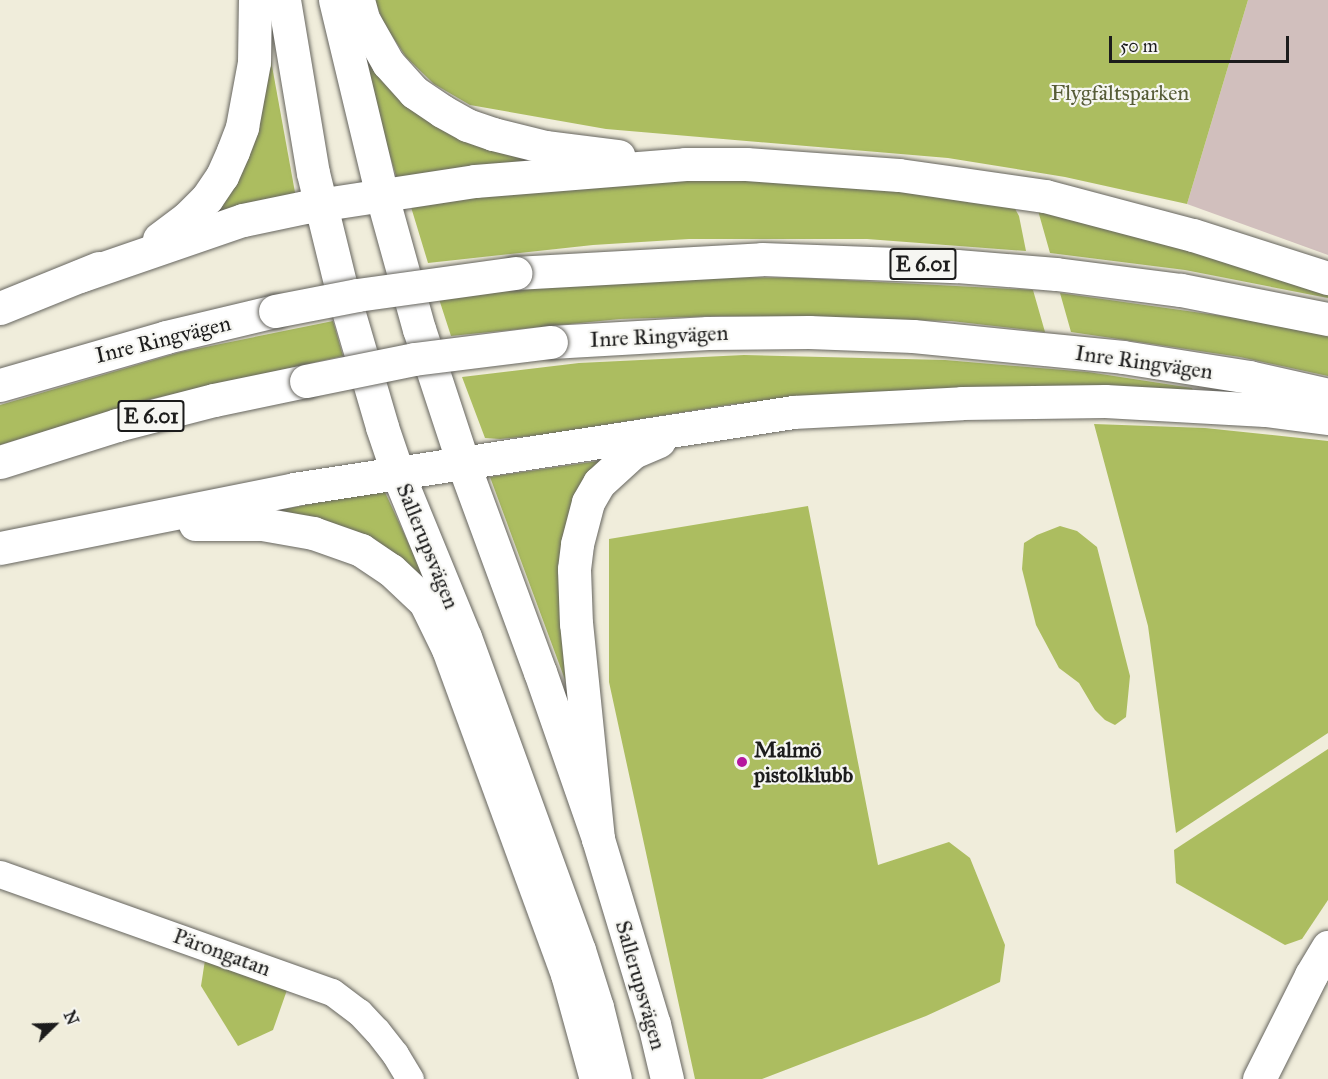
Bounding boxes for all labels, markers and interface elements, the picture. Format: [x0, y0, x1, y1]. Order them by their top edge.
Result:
scale bar [1112, 24, 1292, 62]
text: 50 m [1120, 35, 1158, 57]
park label: Flygfältsparken [1051, 80, 1189, 106]
road number: E 6.01 [888, 246, 958, 282]
street label: Inre Ringvägen [93, 309, 233, 369]
street label: Inre Ringvägen [589, 319, 729, 353]
street label: Inre Ringvägen [1074, 339, 1214, 385]
road number: E 6.01 [116, 398, 186, 434]
street label: Sallerupsvägen [391, 479, 465, 613]
place label: Malmö pistolklubb [754, 736, 853, 788]
marker: Malmö pistolklubb [735, 755, 749, 769]
street label: Sallerupsvägen [610, 917, 672, 1053]
street label: Pärongatan [170, 922, 274, 982]
north arrow [24, 995, 84, 1055]
text: N [60, 1008, 82, 1028]

